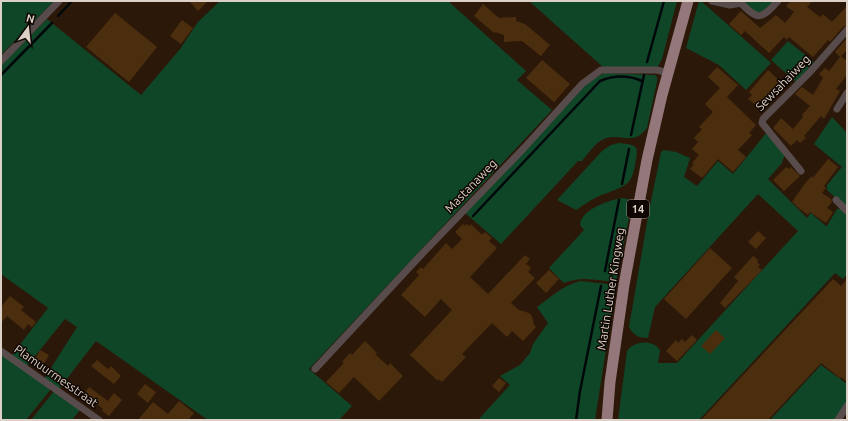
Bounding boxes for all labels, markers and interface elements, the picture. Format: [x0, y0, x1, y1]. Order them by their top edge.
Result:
north arrow [8, 8, 48, 48]
text: N [25, 11, 36, 25]
street label: Sewsahaiweg [753, 52, 812, 113]
street label: Mastanaweg [442, 157, 499, 215]
road number: 14 [627, 200, 649, 218]
street label: Martin Luther Kingweg [594, 227, 627, 351]
street label: Plamuurmesstraat [12, 342, 101, 409]

